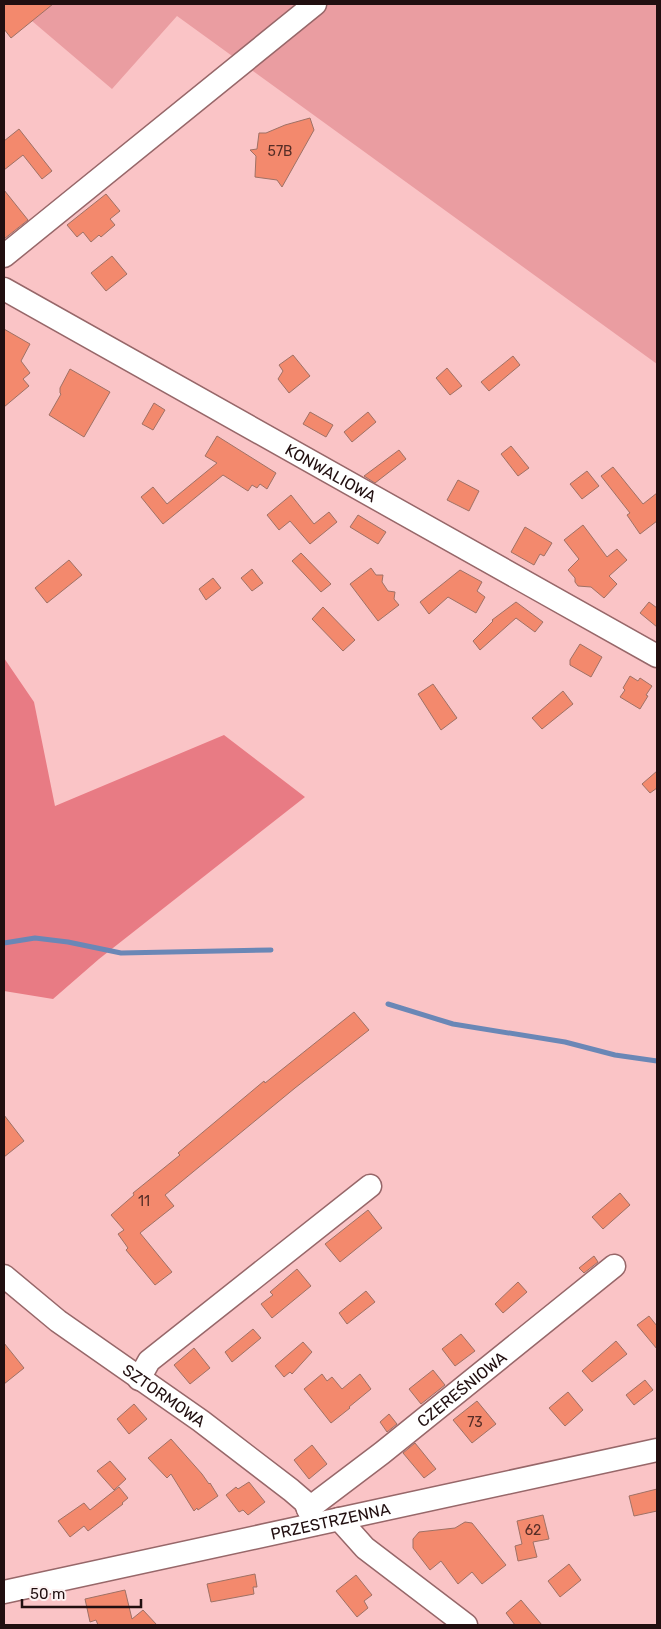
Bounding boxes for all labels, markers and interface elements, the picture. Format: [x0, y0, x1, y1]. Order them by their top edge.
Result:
house number: 57B [268, 143, 292, 160]
street label: KONWALIOWA [282, 440, 380, 506]
house number: 11 [138, 1193, 150, 1210]
street label: CZEREŚNIOWA [413, 1347, 511, 1431]
street label: SZTORMOWA [119, 1360, 209, 1431]
house number: 73 [467, 1414, 483, 1431]
street label: PRZESTRZENNA [269, 1499, 392, 1544]
house number: 62 [525, 1522, 541, 1539]
scale bar [22, 1576, 141, 1608]
text: 50 m [30, 1585, 65, 1603]

